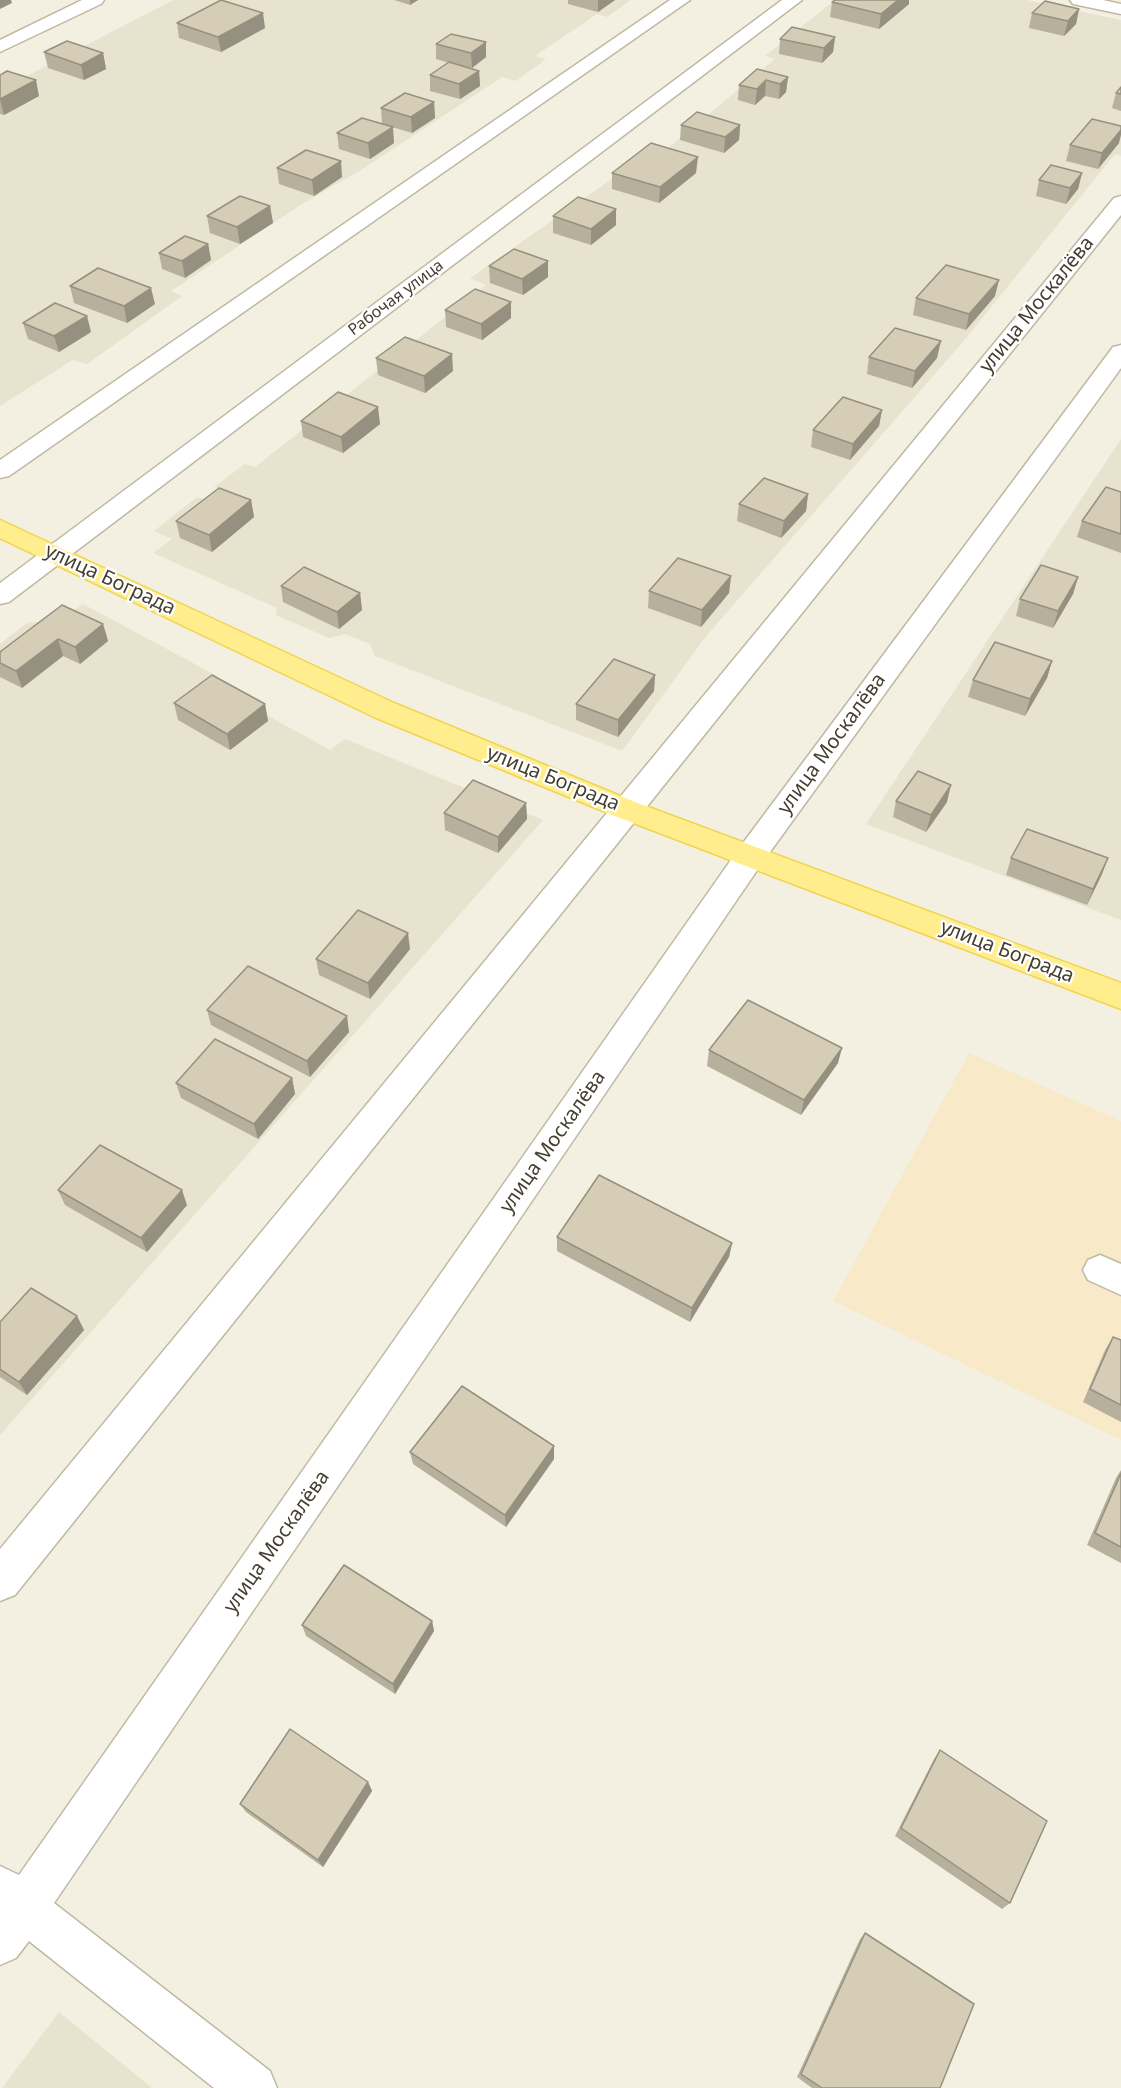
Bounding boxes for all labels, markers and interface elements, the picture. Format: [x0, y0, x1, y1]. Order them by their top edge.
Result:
street label: улица Москалёва [975, 232, 1099, 378]
street label: Рабочая улица [345, 256, 447, 340]
street label: улица Бограда [41, 539, 179, 621]
street label: улица Москалёва [773, 669, 891, 819]
street label: улица Бограда [483, 741, 623, 817]
street label: улица Бограда [937, 915, 1077, 989]
street label: улица Москалёва [495, 1066, 611, 1218]
street label: улица Москалёва [219, 1466, 335, 1618]

